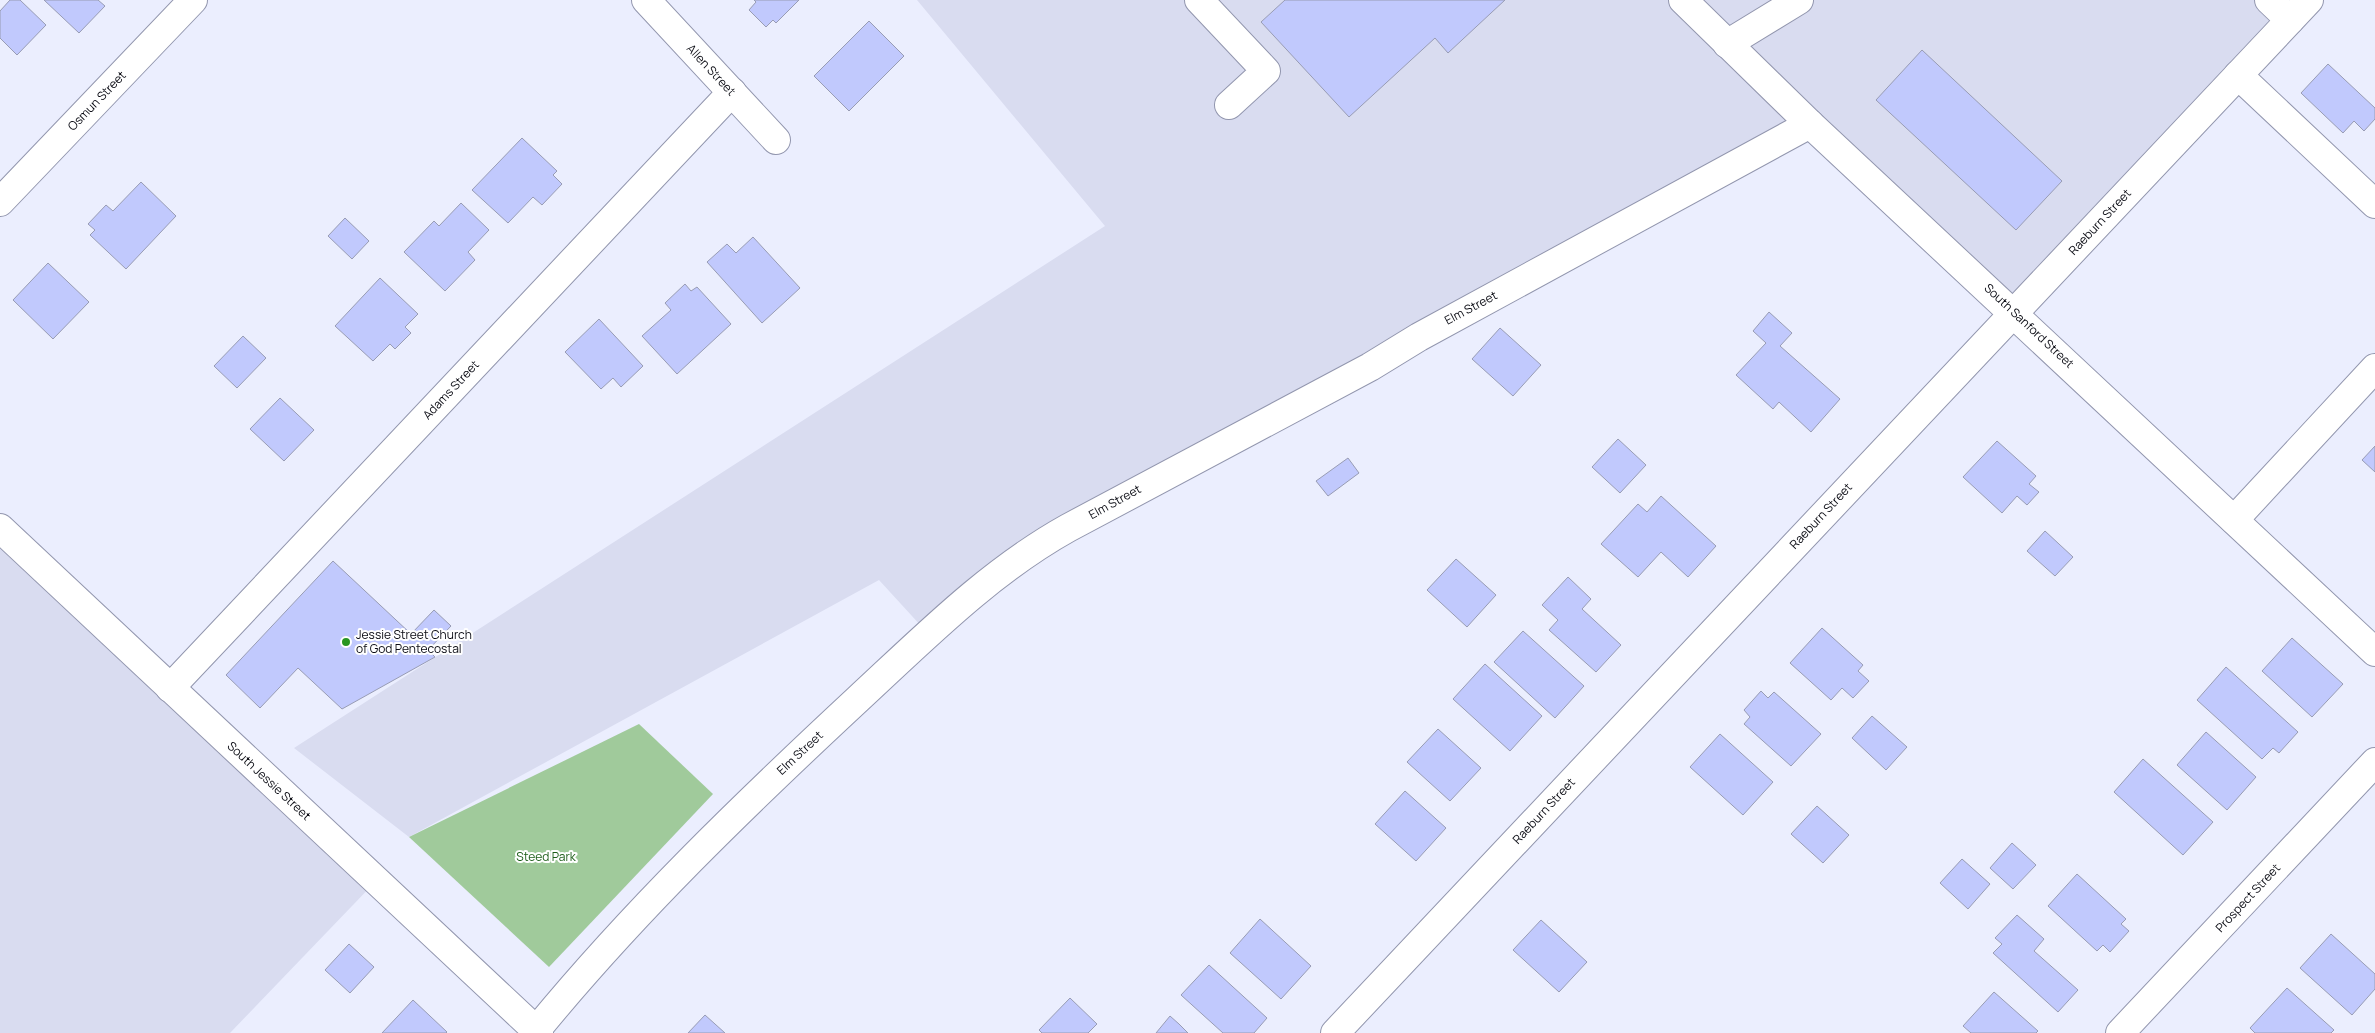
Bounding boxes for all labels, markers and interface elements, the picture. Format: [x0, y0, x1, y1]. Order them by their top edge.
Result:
street label: Allen Street [683, 40, 740, 99]
street label: Osmun Street [64, 67, 130, 134]
street label: Raeburn Street [2065, 185, 2135, 258]
street label: South Sanford Street [1981, 279, 2078, 372]
street label: Elm Street [1441, 286, 1500, 329]
street label: Adams Street [419, 356, 483, 423]
street label: Raeburn Street [1786, 479, 1856, 552]
street label: Elm Street [1086, 480, 1144, 523]
place label: Jessie Street Church of God Pentecostal [356, 626, 472, 657]
marker: Jessie Street Church of God Pentecostal [340, 636, 352, 648]
street label: Elm Street [773, 727, 827, 778]
street label: South Jessie Street [224, 737, 315, 824]
street label: Raeburn Street [1509, 774, 1579, 847]
park label: Steed Park [516, 848, 577, 865]
street label: Prospect Street [2211, 860, 2284, 936]

